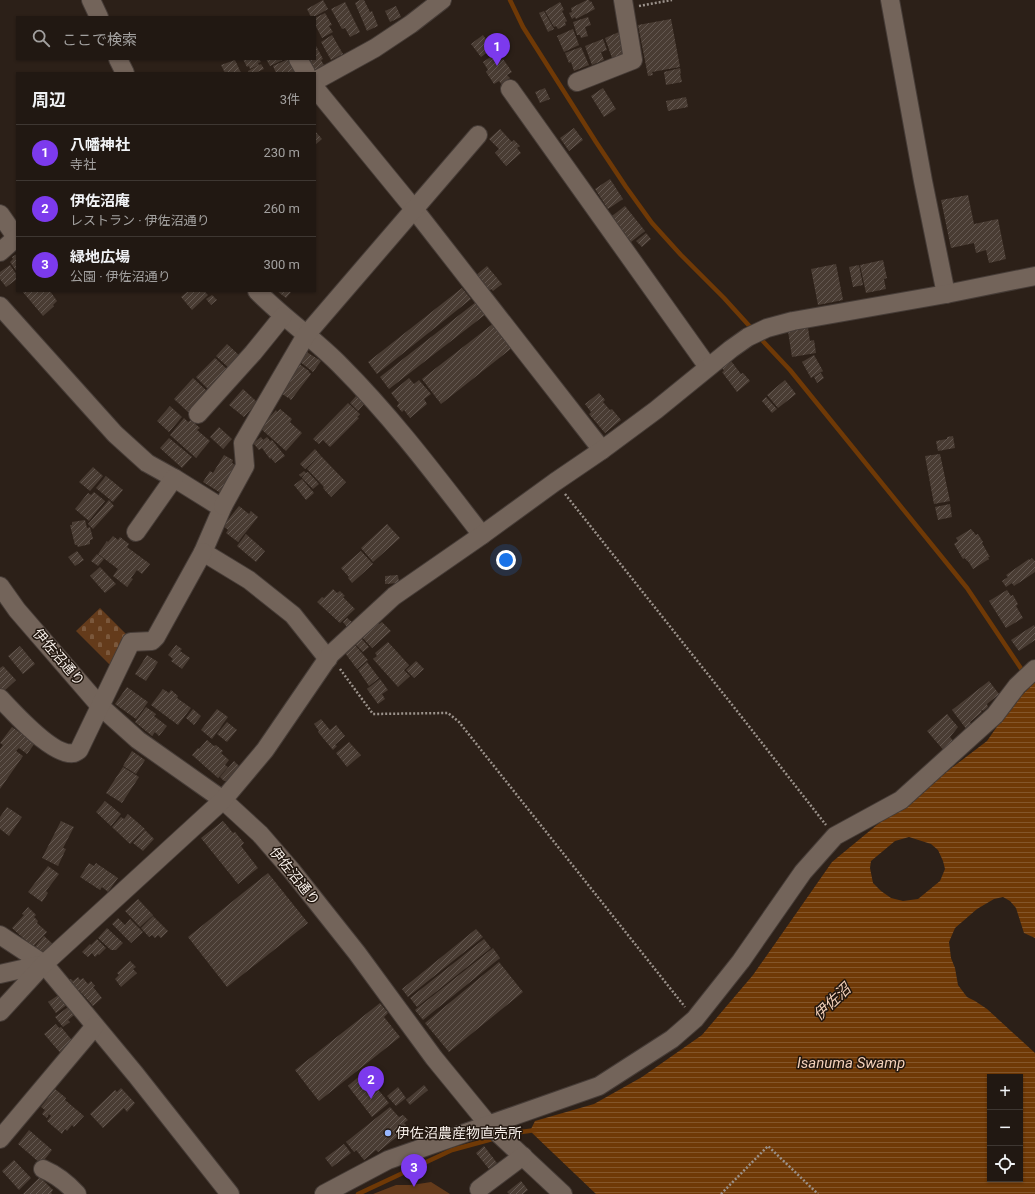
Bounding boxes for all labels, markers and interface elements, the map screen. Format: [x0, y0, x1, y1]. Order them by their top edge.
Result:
search box [16, 16, 316, 60]
icon: search [30, 27, 52, 49]
text: ここで検索 [62, 31, 137, 49]
pin: 1 [484, 33, 510, 66]
text: 周辺 [32, 90, 66, 110]
text: 3件 [280, 92, 300, 107]
text: 八幡神社 [70, 136, 130, 154]
text: 1 [41, 145, 49, 160]
text: 230 m [263, 145, 300, 160]
text: 寺社 [70, 157, 96, 172]
text: 伊佐沼庵 [70, 192, 130, 210]
text: 2 [41, 201, 49, 216]
text: 260 m [263, 201, 300, 216]
text: レストラン · 伊佐沼通り [70, 213, 210, 228]
text: 緑地広場 [70, 248, 130, 266]
text: 3 [41, 257, 49, 272]
text: 300 m [263, 257, 300, 272]
text: 公園 · 伊佐沼通り [70, 269, 171, 284]
your location [496, 550, 516, 570]
street label: 伊佐沼通り [30, 625, 88, 689]
street label: 伊佐沼通り [267, 844, 323, 908]
water label: 伊佐沼 [810, 979, 856, 1024]
water label: Isanuma Swamp [797, 1054, 905, 1072]
pin: 2 [358, 1066, 384, 1099]
map controls [987, 1074, 1023, 1182]
button: + [987, 1074, 1023, 1110]
button: − [987, 1110, 1023, 1146]
place label: 伊佐沼農産物直売所 [396, 1125, 522, 1141]
marker: 伊佐沼農産物直売所 [383, 1128, 393, 1138]
button: locate [987, 1146, 1023, 1182]
pin: 3 [401, 1154, 427, 1187]

